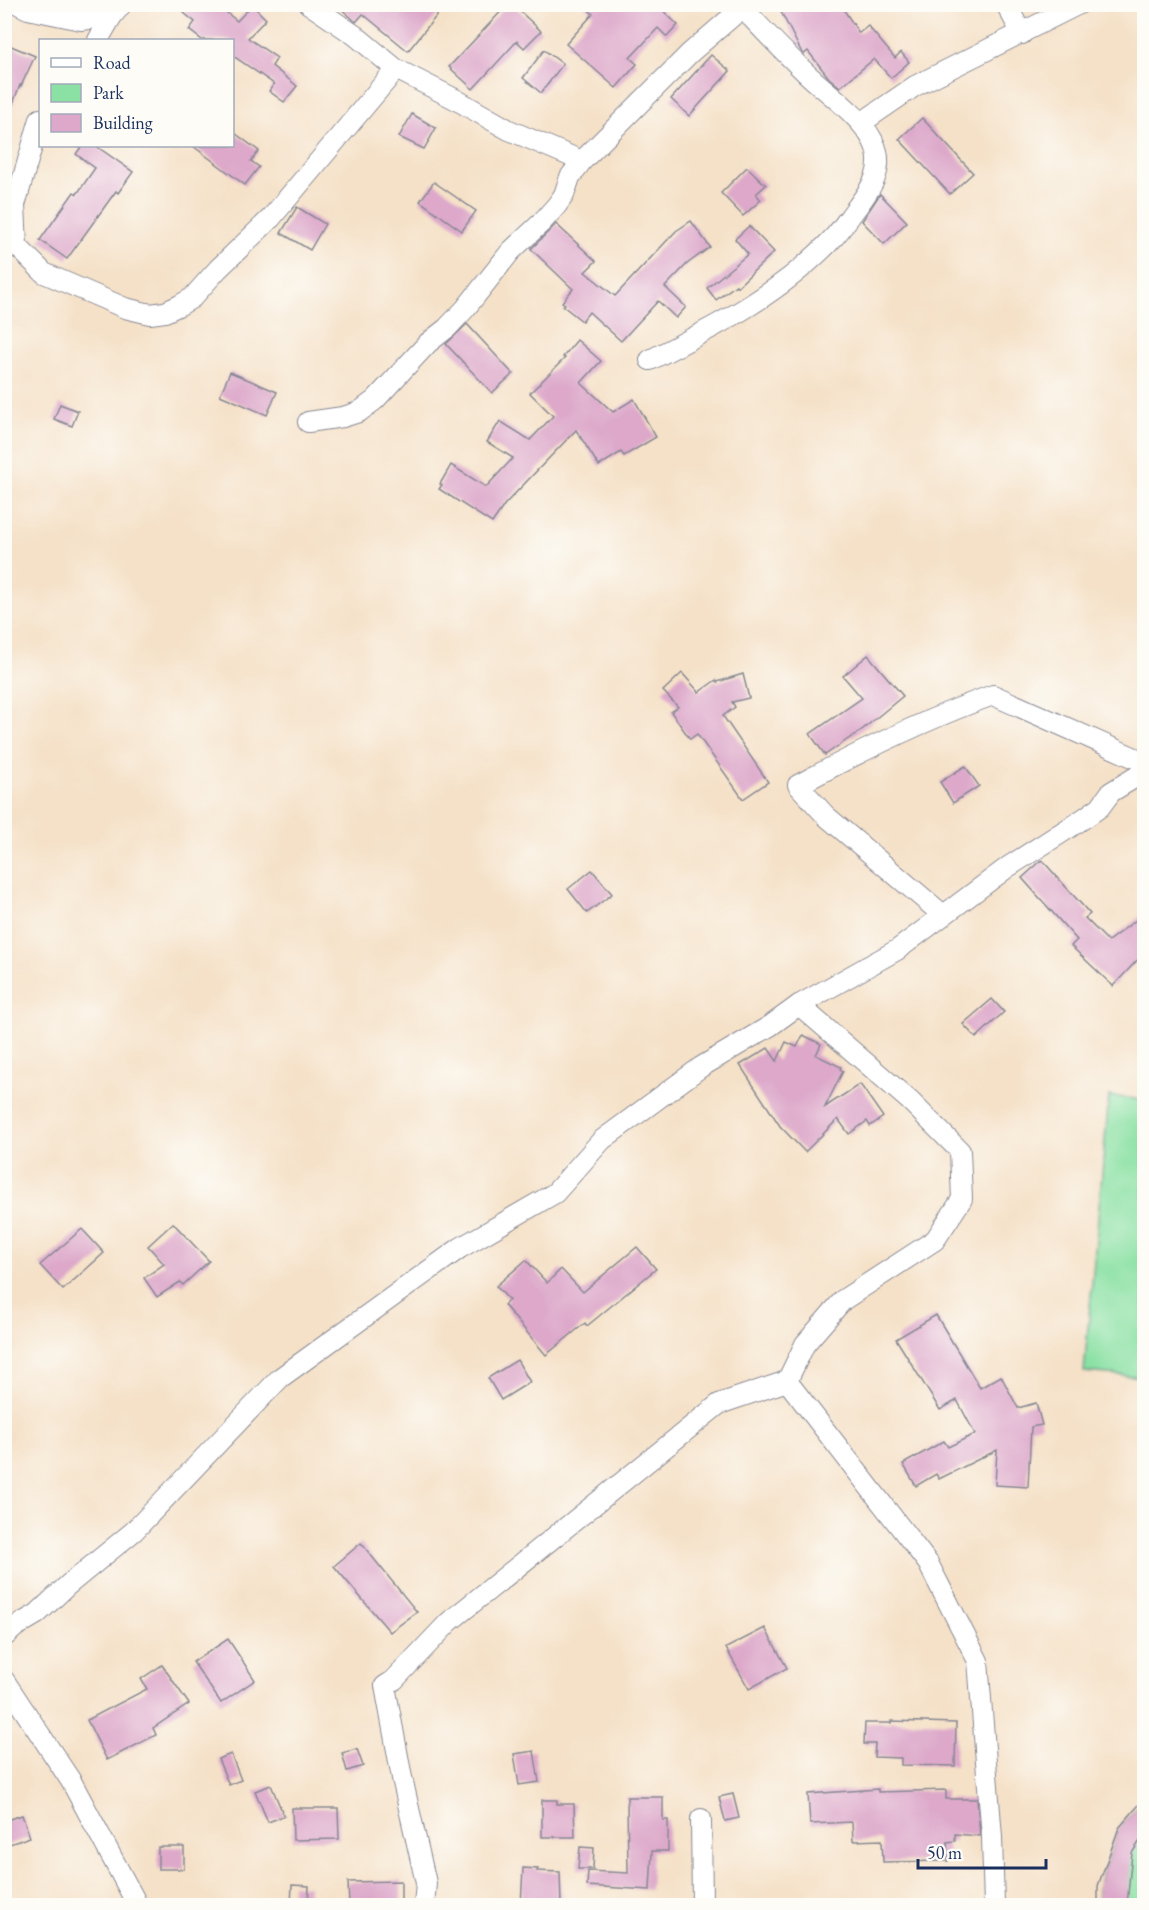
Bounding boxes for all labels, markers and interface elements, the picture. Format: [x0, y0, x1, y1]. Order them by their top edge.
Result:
legend [39, 39, 234, 147]
text: Road [93, 51, 132, 74]
text: Park [93, 81, 124, 104]
text: Building [93, 111, 153, 134]
scale bar [918, 1832, 1046, 1870]
text: 50 m [927, 1841, 962, 1864]

